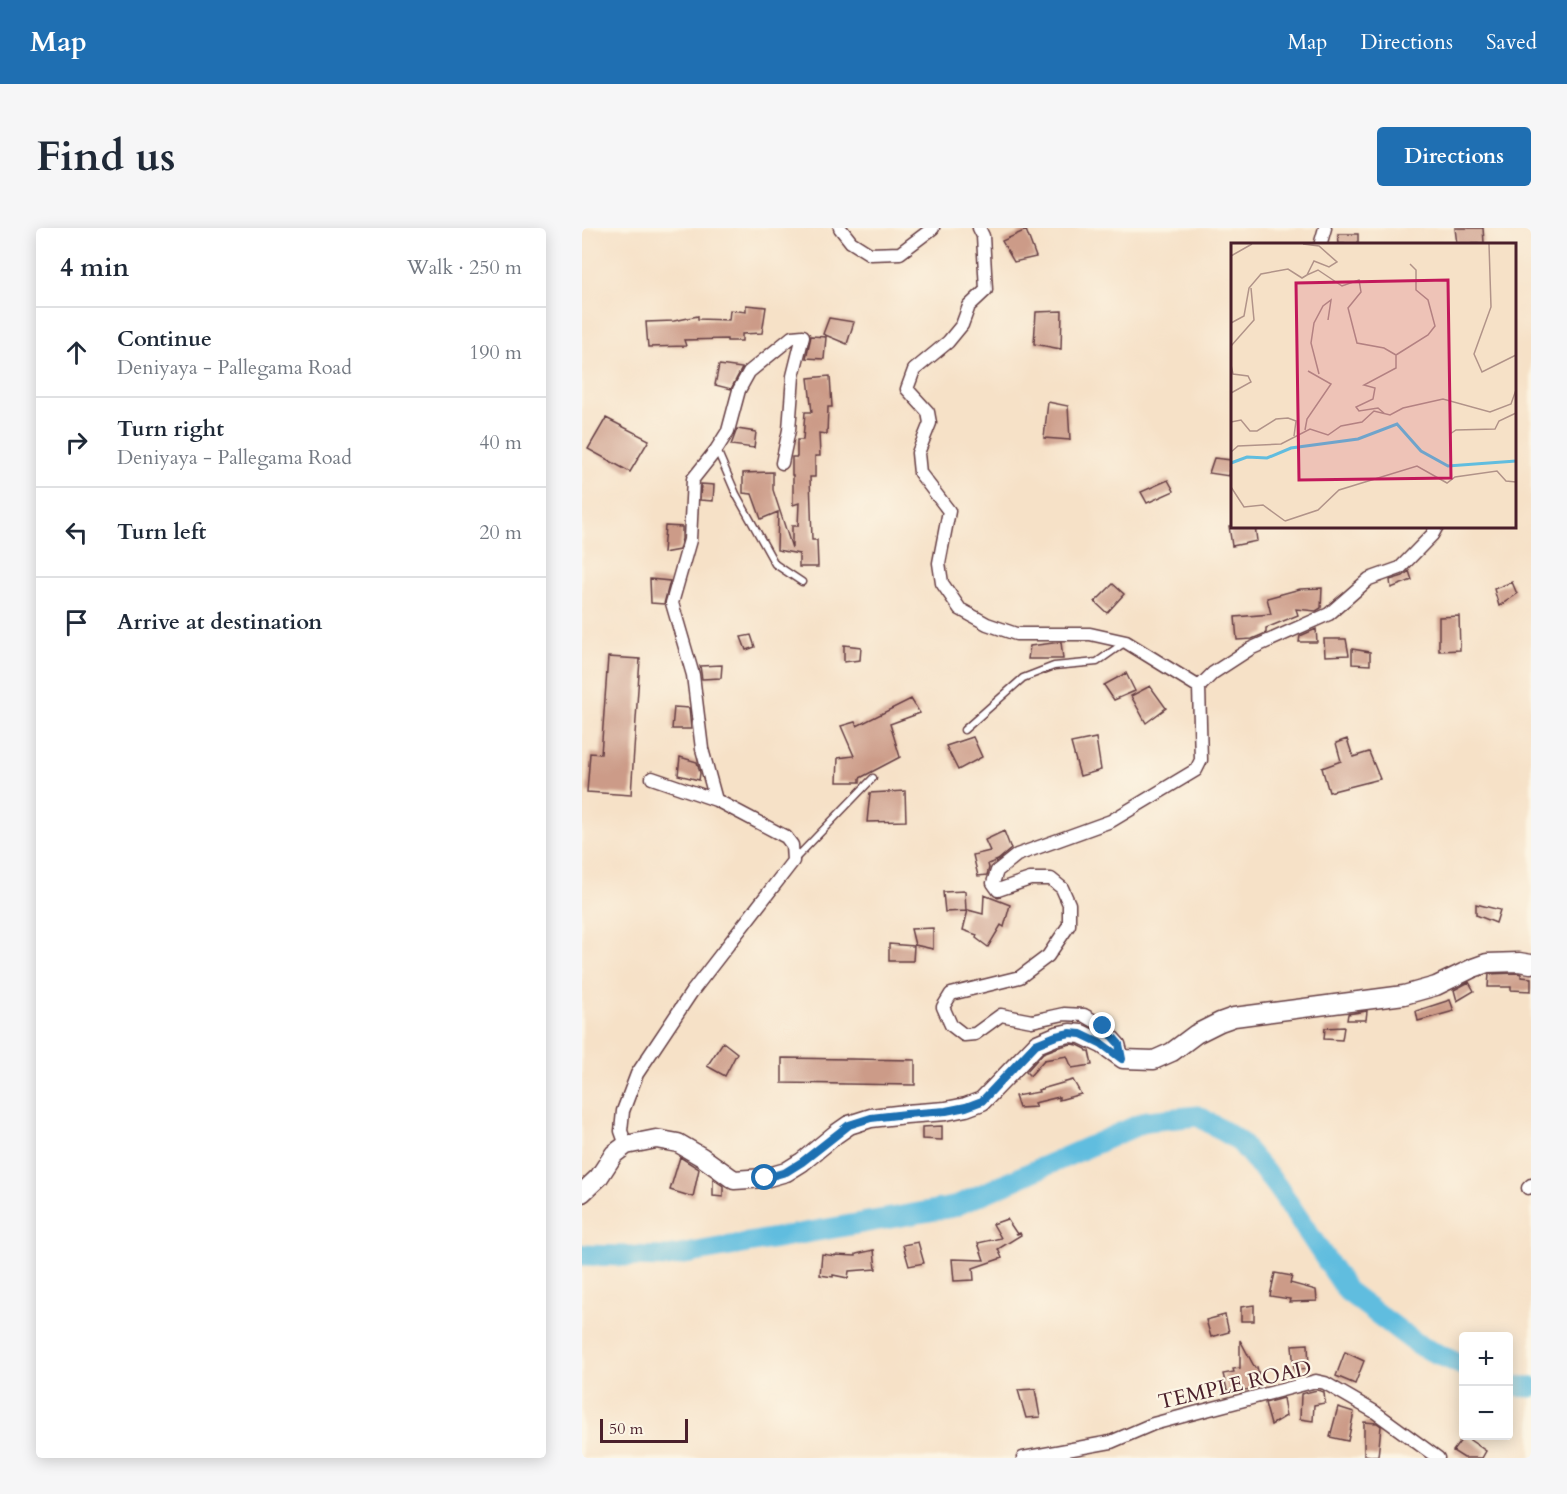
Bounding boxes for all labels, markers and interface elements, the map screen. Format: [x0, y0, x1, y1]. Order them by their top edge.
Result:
text: Map [30, 23, 87, 61]
text: Map [1287, 28, 1327, 57]
text: Directions [1360, 28, 1453, 57]
text: Saved [1486, 28, 1537, 57]
button: Directions [1377, 127, 1531, 186]
text: Find us [36, 128, 176, 185]
inset map [1231, 243, 1516, 528]
text: 4 min [60, 250, 129, 285]
text: Walk · 250 m [407, 254, 522, 281]
text: Continue [117, 324, 212, 354]
icon: ahead [60, 336, 93, 369]
text: 190 m [469, 339, 522, 366]
text: Deniyaya - Pallegama Road [117, 354, 352, 381]
text: Turn right [117, 414, 224, 444]
icon: right [60, 426, 93, 459]
text: 40 m [479, 429, 522, 456]
text: Deniyaya - Pallegama Road [117, 444, 352, 471]
icon: left [60, 516, 93, 549]
text: Turn left [117, 517, 206, 547]
text: 20 m [479, 519, 522, 546]
icon: arrive [60, 606, 93, 639]
text: Arrive at destination [117, 607, 322, 637]
route end [1089, 1012, 1115, 1038]
route start [751, 1164, 777, 1190]
map controls [1459, 1332, 1513, 1440]
button: + [1459, 1332, 1513, 1386]
street label: TEMPLE ROAD [1155, 1353, 1315, 1417]
button: − [1459, 1386, 1513, 1440]
scale bar [600, 1416, 688, 1444]
text: 50 m [609, 1418, 643, 1440]

